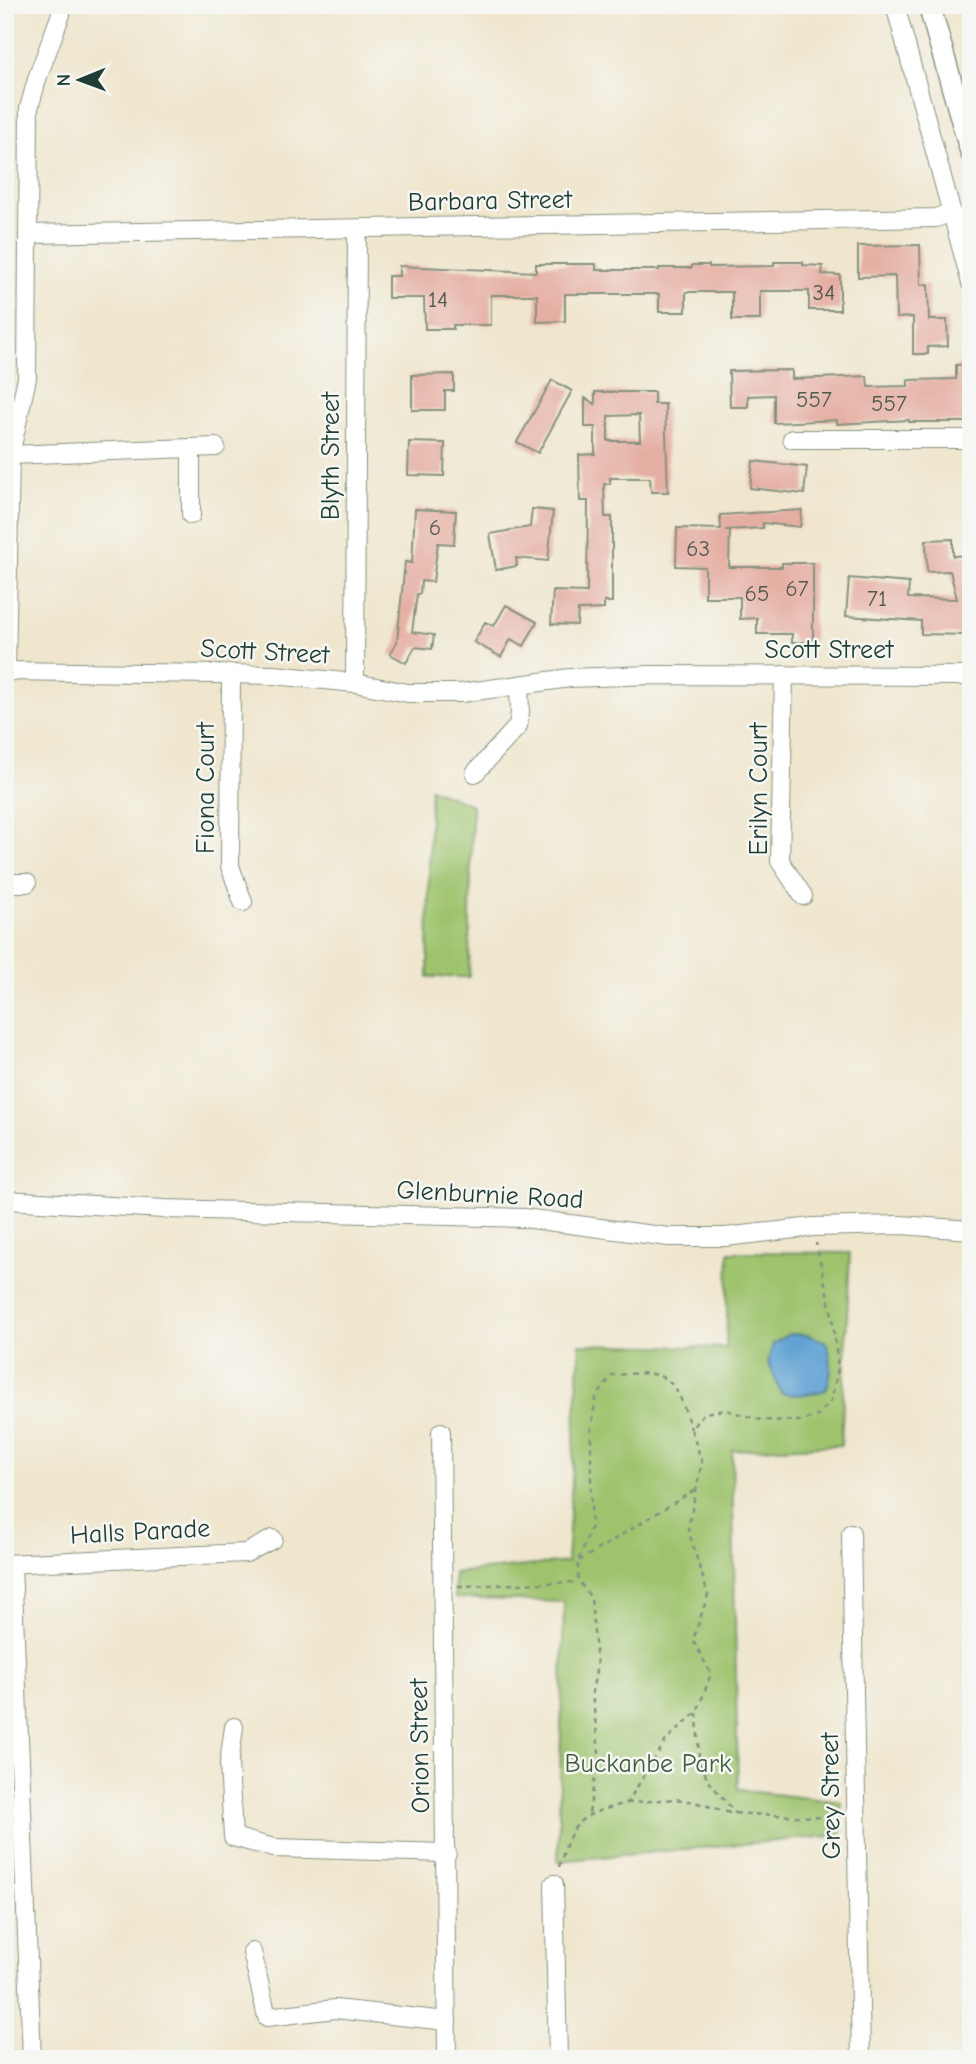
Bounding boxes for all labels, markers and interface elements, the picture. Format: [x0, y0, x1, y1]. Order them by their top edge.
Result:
north arrow [46, 46, 116, 116]
text: N [53, 74, 75, 87]
street label: Barbara Street [408, 185, 574, 217]
house number: 34 [813, 279, 835, 306]
house number: 14 [428, 286, 448, 313]
house number: 557 [796, 386, 832, 413]
street label: Blyth Street [316, 390, 346, 520]
house number: 557 [871, 390, 907, 417]
house number: 6 [429, 514, 441, 541]
house number: 63 [686, 535, 710, 562]
house number: 67 [785, 575, 809, 602]
house number: 65 [745, 580, 769, 607]
house number: 71 [867, 585, 887, 612]
street label: Scott Street [200, 634, 332, 670]
street label: Scott Street [764, 635, 895, 665]
street label: Fiona Court [191, 720, 221, 854]
street label: Erilyn Court [744, 721, 774, 856]
street label: Glenburnie Road [396, 1175, 584, 1215]
street label: Halls Parade [69, 1513, 211, 1551]
street label: Orion Street [404, 1677, 436, 1814]
street label: Grey Street [815, 1731, 847, 1860]
park label: Buckanbe Park [564, 1749, 732, 1779]

